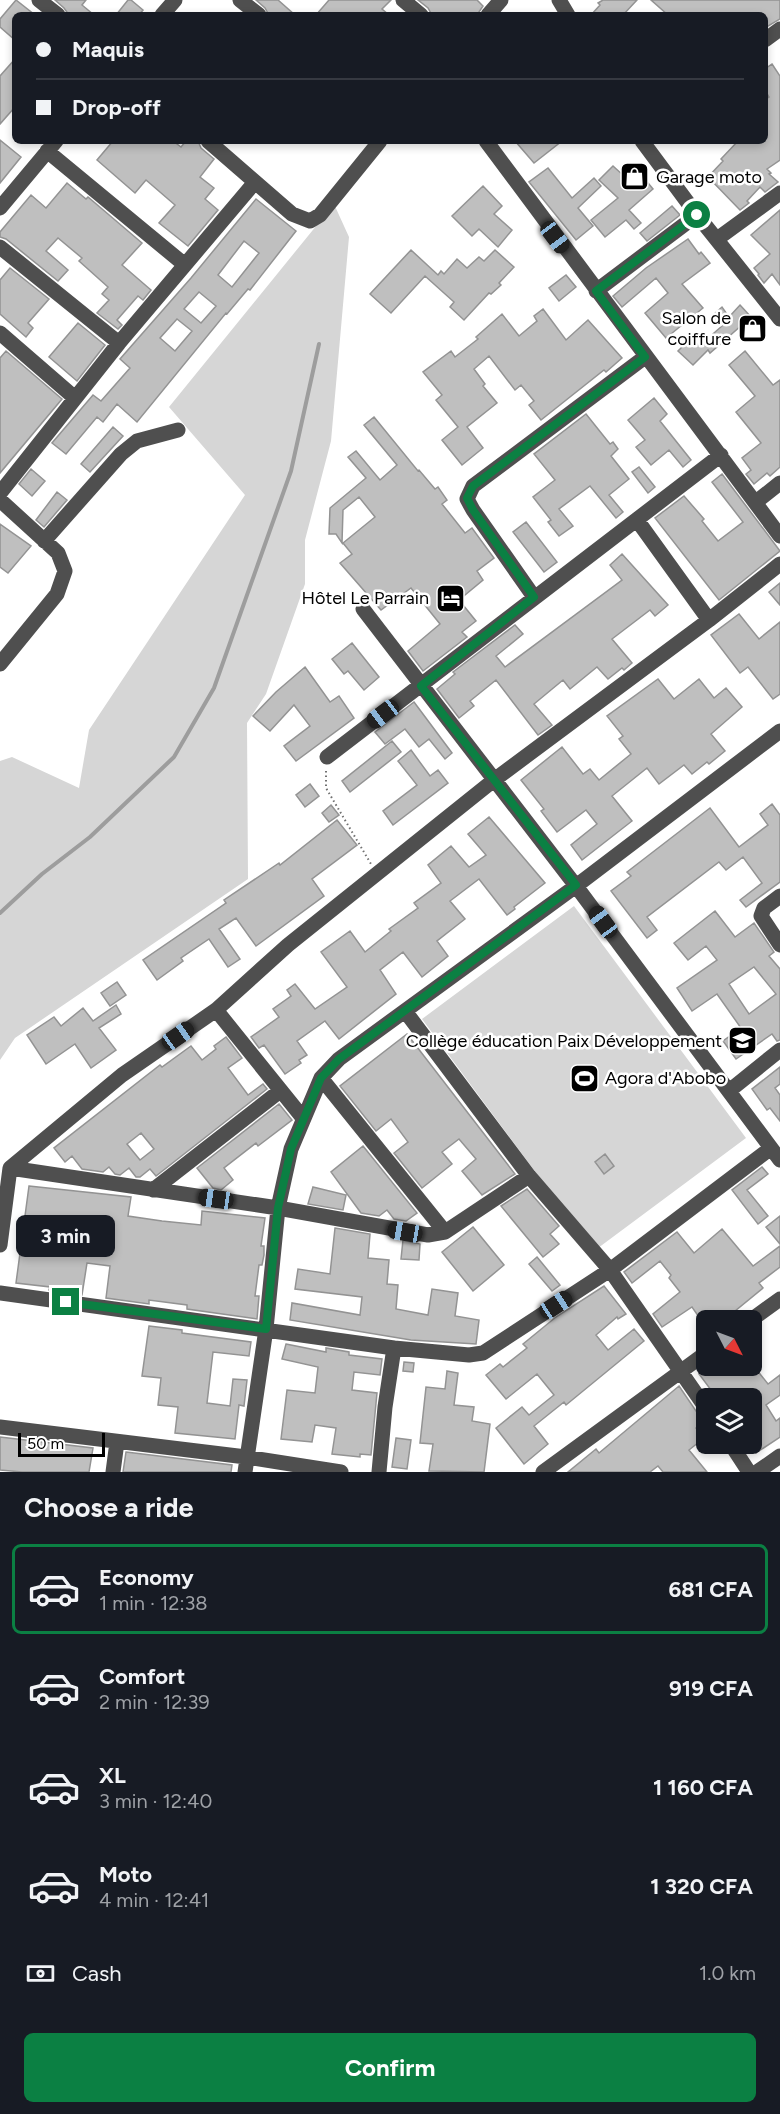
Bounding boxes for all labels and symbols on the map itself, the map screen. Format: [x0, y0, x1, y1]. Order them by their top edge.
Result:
shop icon: Garage moto [619, 161, 651, 193]
place label: Garage moto [656, 166, 762, 188]
route start [683, 201, 710, 228]
car [537, 217, 573, 257]
place label: Salon de coiffure [662, 307, 731, 350]
shop icon: Salon de coiffure [736, 312, 768, 344]
hotel icon: Hôtel Le Parrain [434, 582, 466, 614]
place label: Hôtel Le Parrain [301, 587, 429, 609]
car [363, 696, 403, 732]
car [585, 902, 621, 942]
car [158, 1018, 198, 1054]
school or university icon: Collège éducation Paix Développement [727, 1025, 759, 1057]
place label: Collège éducation Paix Développement [406, 1030, 722, 1052]
sports icon: Agora d'Abobo [568, 1062, 600, 1094]
place label: Agora d'Abobo [605, 1067, 726, 1089]
car [197, 1188, 235, 1210]
callout: 3 min [16, 1215, 116, 1257]
car [386, 1220, 424, 1244]
route end [52, 1288, 79, 1315]
car [536, 1288, 576, 1322]
north arrow [696, 1310, 762, 1376]
scale bar [18, 1430, 105, 1458]

